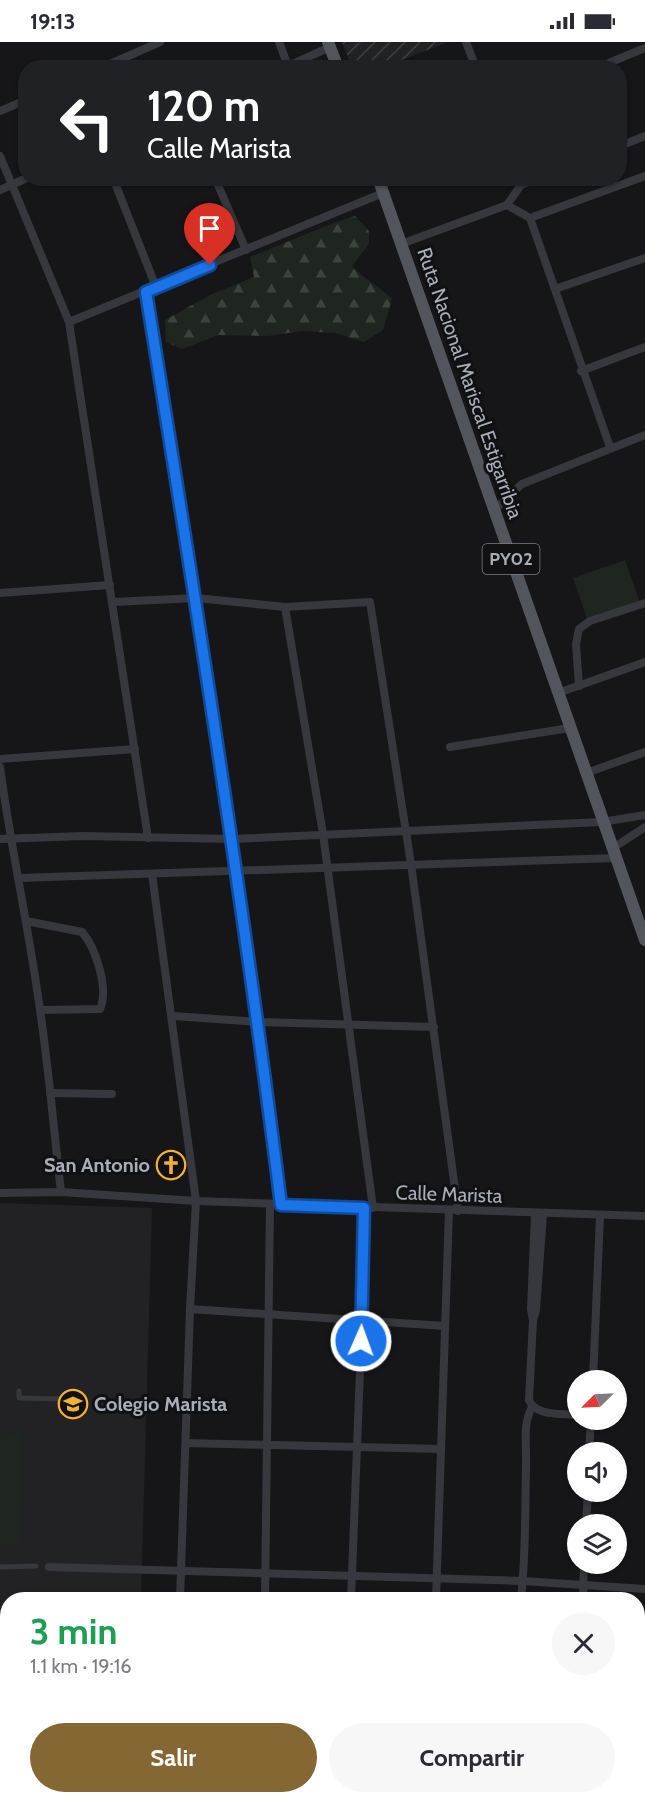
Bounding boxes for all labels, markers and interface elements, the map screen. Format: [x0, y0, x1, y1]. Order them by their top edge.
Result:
text: 19:13 [30, 8, 75, 35]
text: 120 m [147, 80, 260, 132]
icon: left [48, 84, 126, 162]
text: Calle Marista [147, 132, 291, 165]
pin [184, 203, 235, 265]
icon: arrive [193, 212, 226, 245]
street label: Ruta Nacional Mariscal Estigarribia [412, 244, 528, 522]
road number: PY02 [482, 544, 540, 574]
church icon: San Antonio [155, 1149, 187, 1181]
place label: San Antonio [44, 1153, 150, 1177]
street label: Calle Marista [395, 1180, 503, 1208]
position arrow [329, 1309, 393, 1373]
north arrow [567, 1370, 627, 1430]
map controls [567, 1370, 627, 1574]
school or university icon: Colegio Marista [57, 1388, 89, 1420]
place label: Colegio Marista [94, 1392, 227, 1416]
button: sound [567, 1442, 627, 1502]
button: layers [567, 1514, 627, 1574]
text: 3 min [30, 1609, 117, 1653]
button: close [552, 1612, 615, 1675]
text: 1.1 km · 19:16 [30, 1654, 132, 1678]
button: Salir [30, 1723, 317, 1792]
button: Compartir [329, 1723, 615, 1792]

